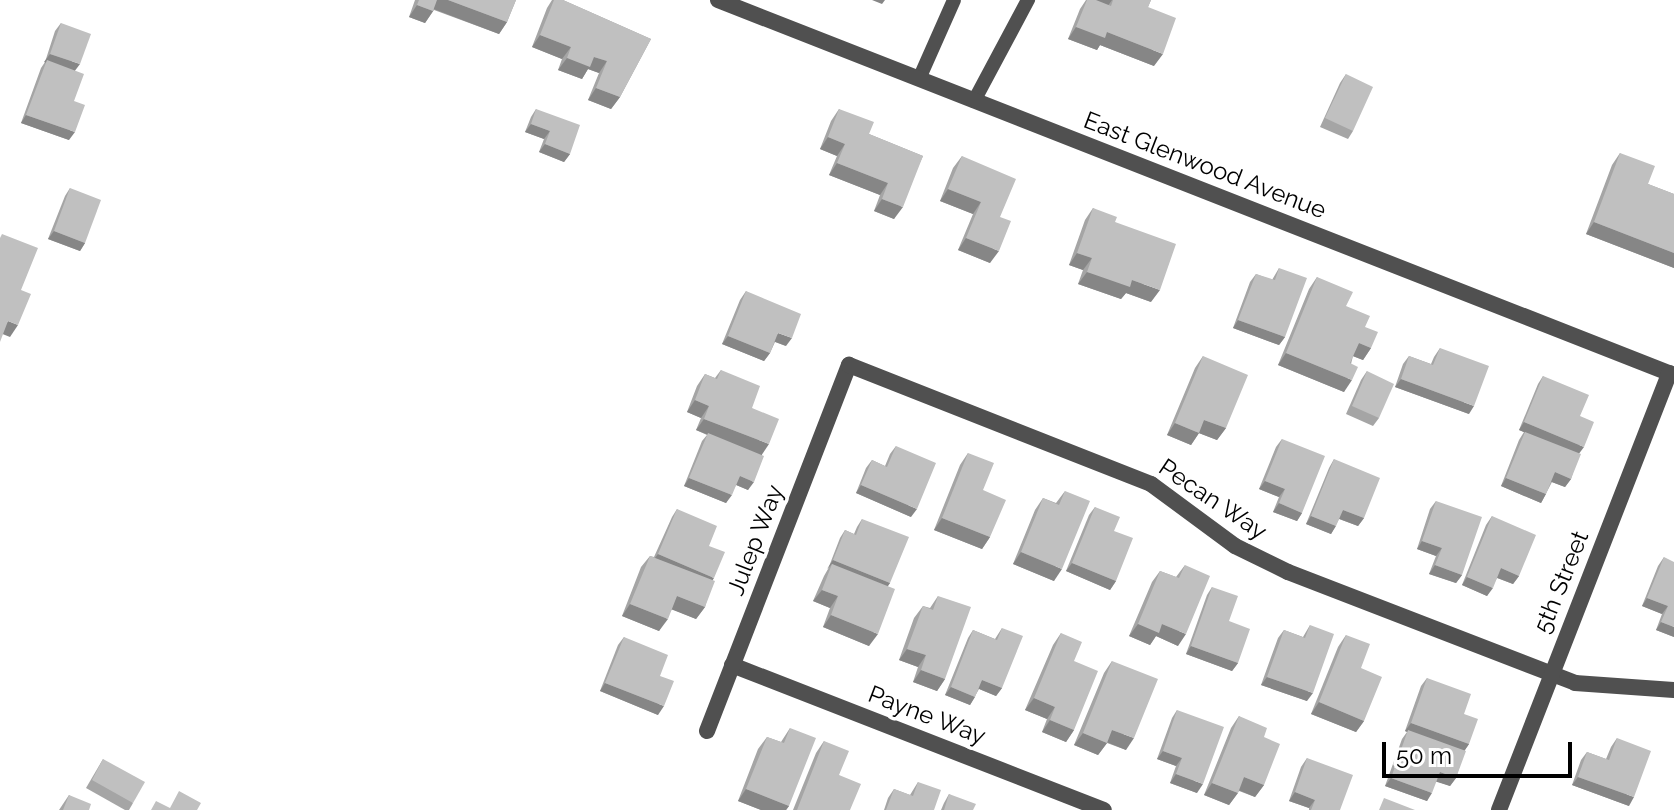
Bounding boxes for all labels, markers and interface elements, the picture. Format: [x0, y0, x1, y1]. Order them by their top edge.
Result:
street label: East Glenwood Avenue [1079, 105, 1331, 225]
street label: Pecan Way [1153, 452, 1273, 546]
street label: Julep Way [721, 480, 789, 600]
street label: 5th Street [1527, 527, 1595, 637]
street label: Payne Way [864, 679, 990, 751]
scale bar [1386, 726, 1576, 776]
text: 50 m [1396, 741, 1452, 770]

